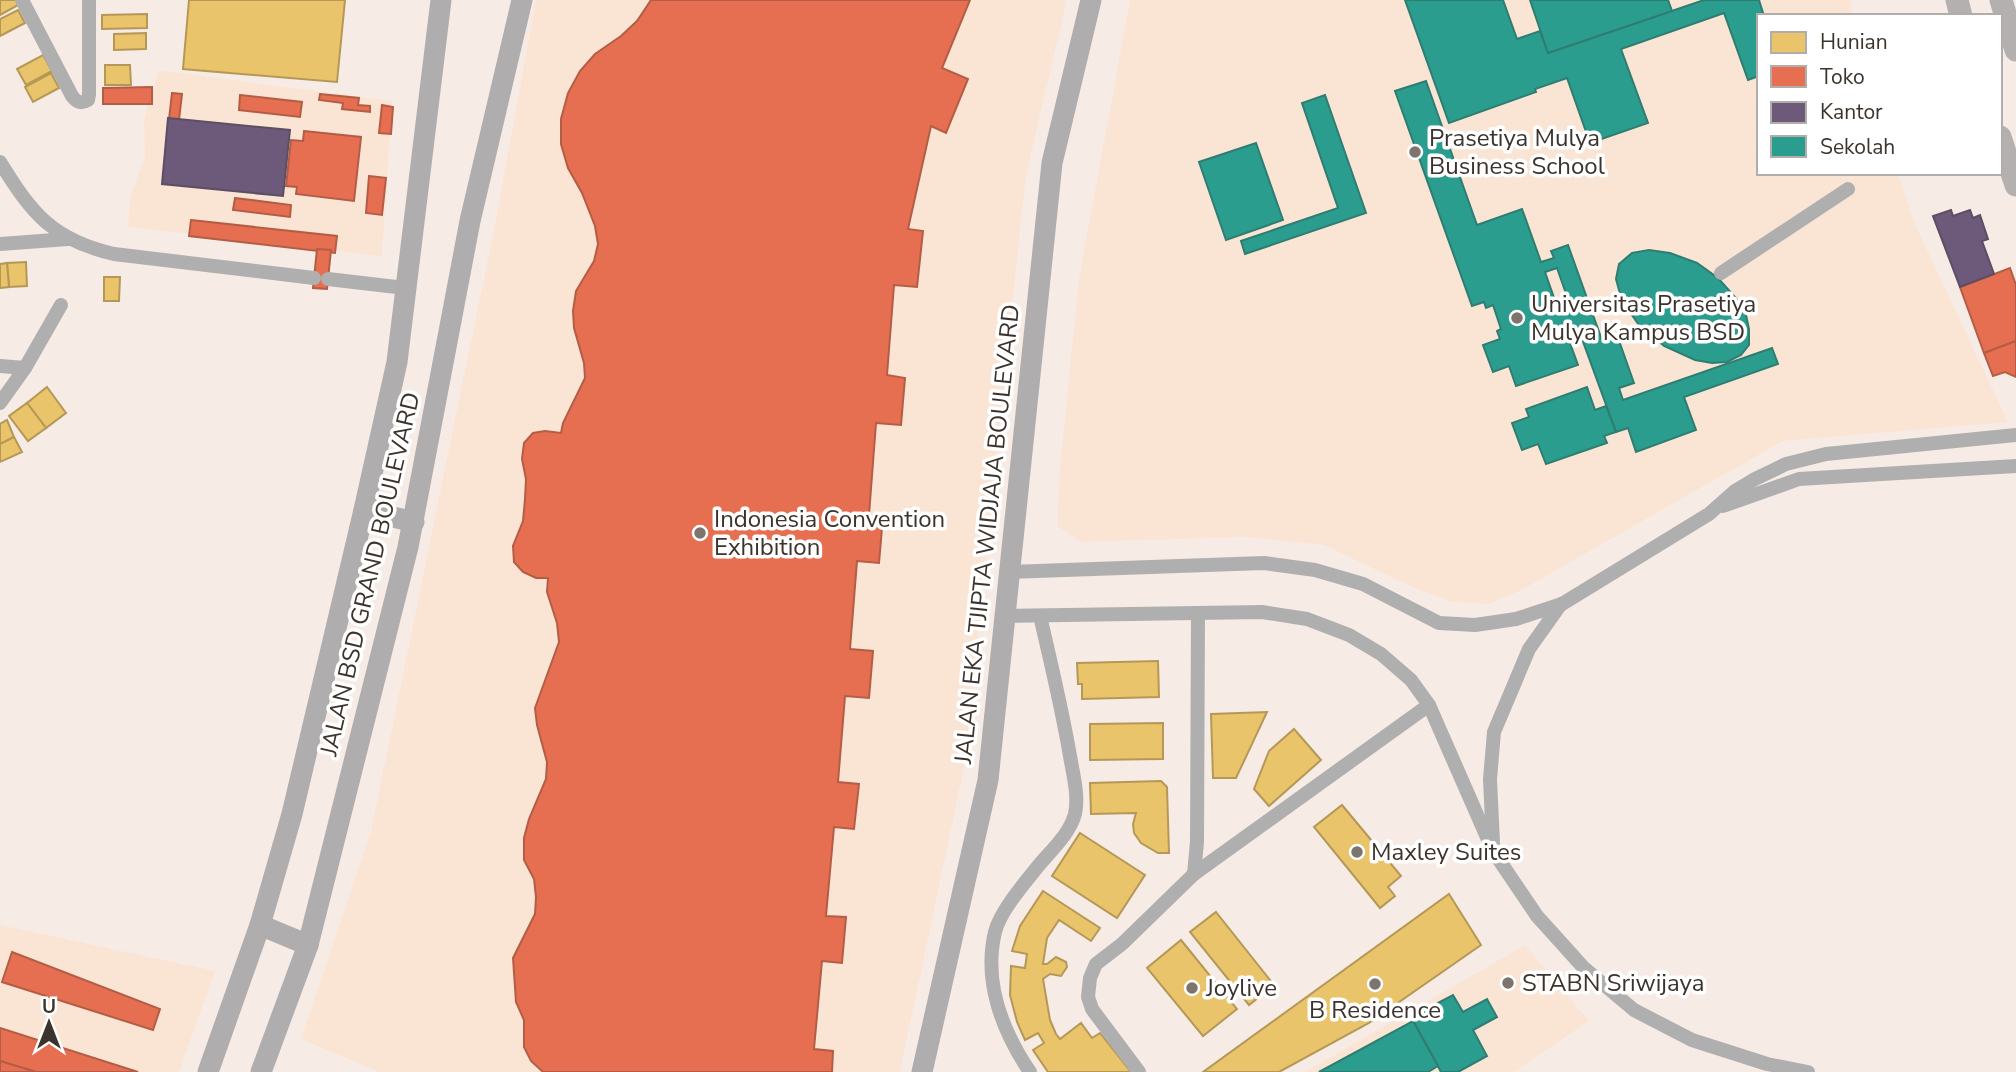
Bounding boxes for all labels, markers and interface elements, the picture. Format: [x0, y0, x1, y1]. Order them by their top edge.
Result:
legend [1757, 14, 2002, 175]
text: Hunian [1820, 28, 1888, 56]
text: Toko [1820, 63, 1865, 91]
text: Kantor [1820, 98, 1883, 126]
place label: Prasetiya Mulya Business School [1429, 122, 1605, 182]
text: Sekolah [1820, 133, 1895, 161]
marker: Prasetiya Mulya Business School [1407, 144, 1423, 160]
place label: Universitas Prasetiya Mulya Kampus BSD [1531, 288, 1756, 348]
street label: JALAN EKA TJIPTA WIDJAJA BOULEVARD [947, 303, 1027, 766]
marker: Universitas Prasetiya Mulya Kampus BSD [1509, 310, 1525, 326]
street label: JALAN BSD GRAND BOULEVARD [312, 389, 427, 760]
place label: Indonesia Convention Exhibition [714, 503, 945, 563]
marker: Indonesia Convention Exhibition [692, 525, 708, 541]
place label: Maxley Suites [1371, 836, 1521, 868]
marker: Maxley Suites [1349, 844, 1365, 860]
place label: STABN Sriwijaya [1522, 967, 1704, 999]
place label: Joylive [1205, 972, 1277, 1004]
marker: STABN Sriwijaya [1500, 975, 1516, 991]
marker: B Residence [1367, 976, 1383, 992]
marker: Joylive [1184, 980, 1200, 996]
north arrow [14, 988, 84, 1058]
text: U [42, 994, 56, 1020]
place label: B Residence [1309, 994, 1441, 1026]

